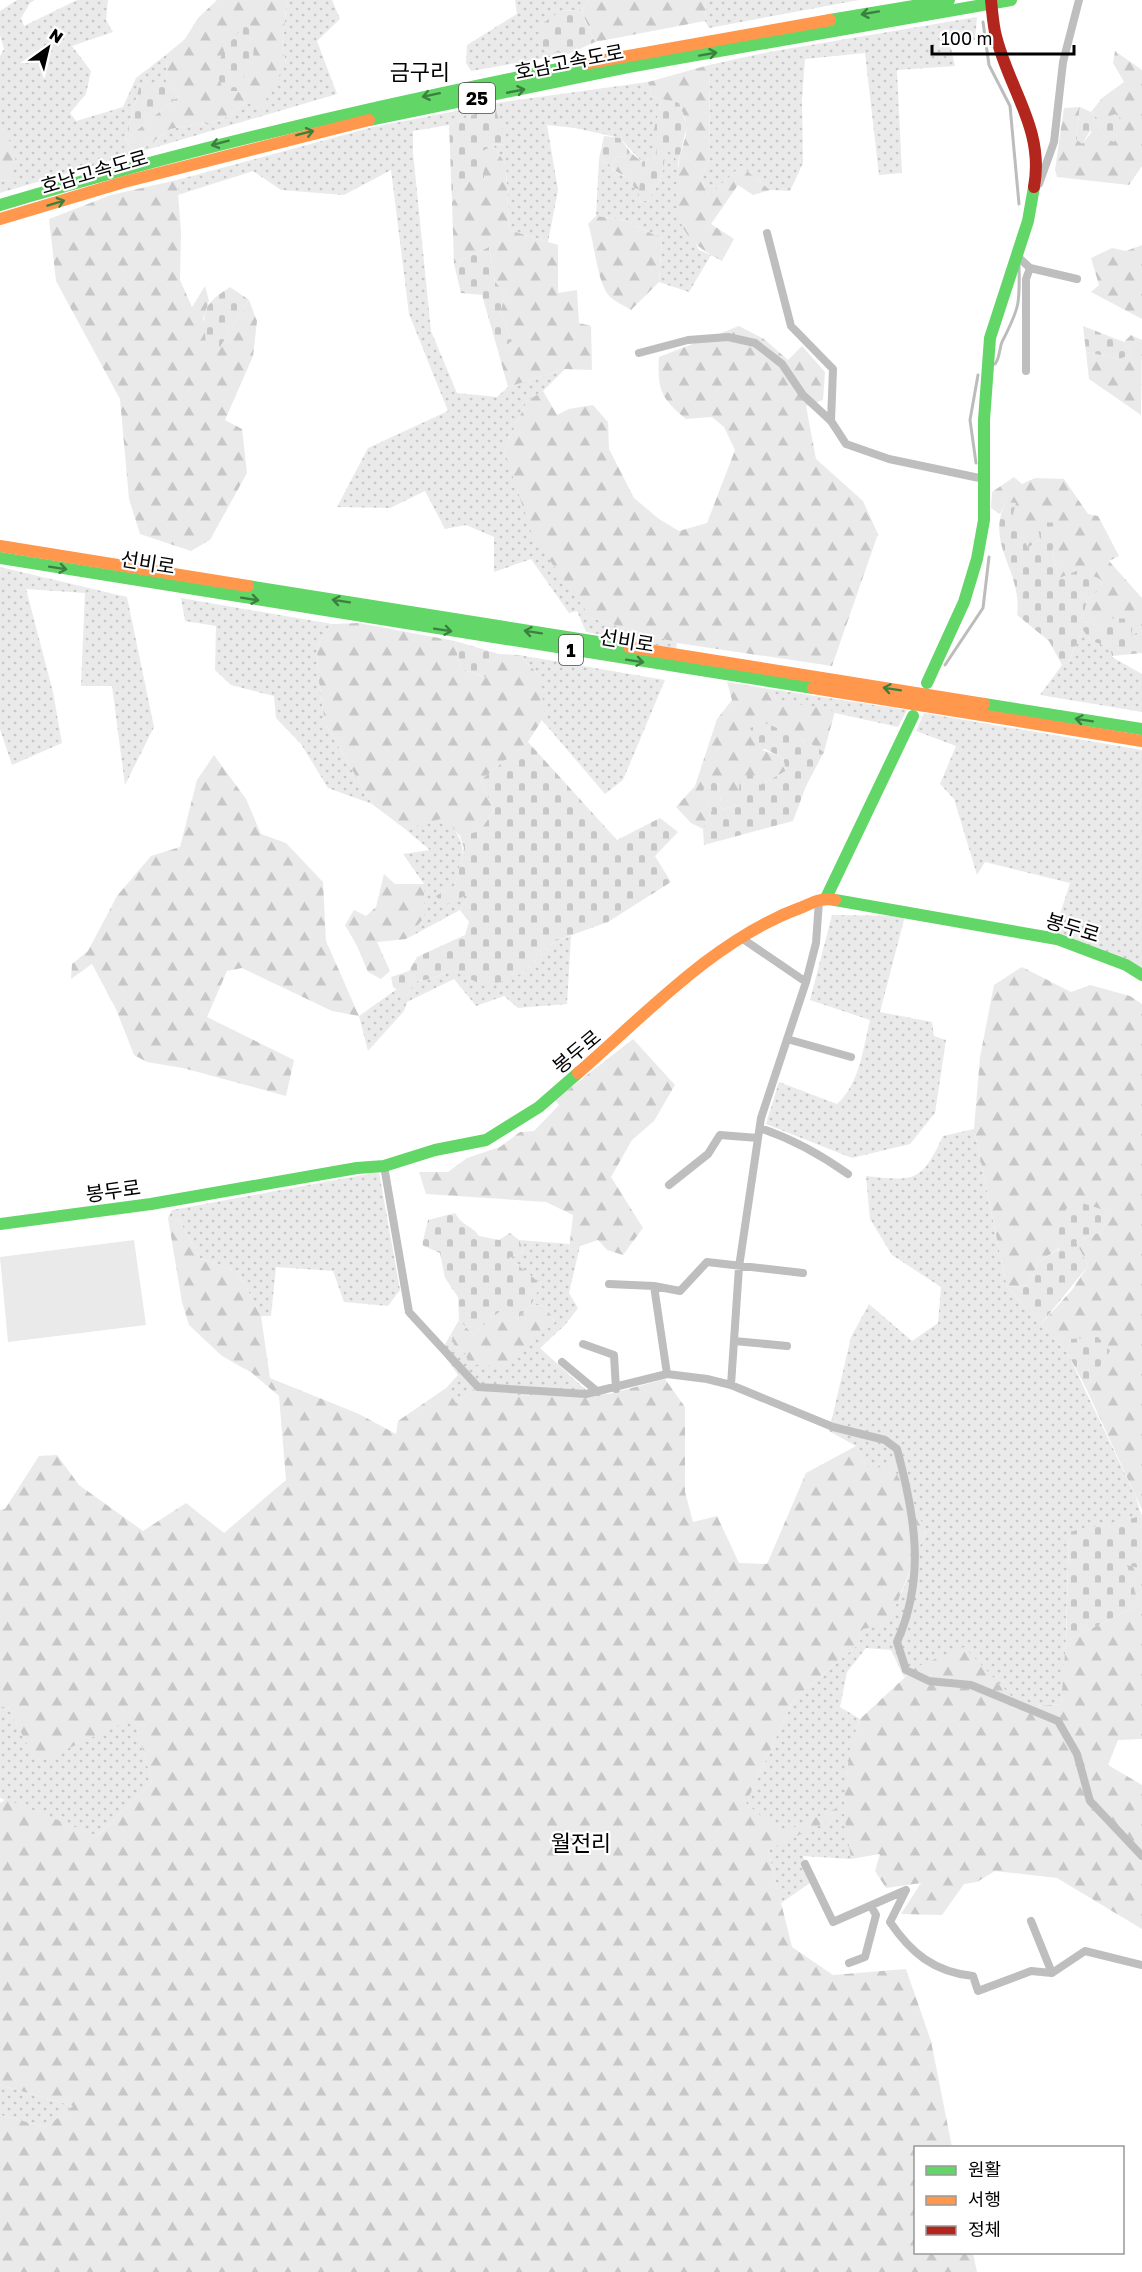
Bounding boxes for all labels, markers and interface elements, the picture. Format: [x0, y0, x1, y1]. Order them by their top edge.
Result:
one-way arrow [861, 8, 881, 19]
north arrow [18, 18, 78, 78]
scale bar [932, 18, 1074, 56]
text: N [46, 24, 67, 47]
text: 100 m [941, 27, 992, 49]
street label: 호남고속도로 [513, 39, 625, 83]
one-way arrow [697, 48, 717, 59]
district label: 금구리 [390, 58, 450, 85]
road number: 25 [459, 83, 495, 113]
one-way arrow [506, 85, 526, 96]
one-way arrow [422, 89, 441, 101]
one-way arrow [295, 127, 314, 139]
one-way arrow [211, 138, 230, 149]
street label: 호남고속도로 [38, 144, 150, 198]
one-way arrow [46, 197, 65, 208]
street label: 선비로 [119, 546, 177, 578]
one-way arrow [47, 562, 67, 573]
one-way arrow [240, 593, 260, 604]
one-way arrow [331, 595, 351, 606]
one-way arrow [432, 624, 452, 635]
street label: 선비로 [598, 624, 656, 656]
one-way arrow [524, 626, 544, 637]
road number: 1 [559, 635, 583, 665]
one-way arrow [625, 655, 645, 666]
one-way arrow [882, 683, 902, 694]
one-way arrow [1075, 714, 1095, 725]
street label: 봉두로 [1043, 907, 1103, 947]
street label: 봉두로 [547, 1024, 605, 1078]
street label: 봉두로 [84, 1174, 142, 1206]
district label: 월전리 [551, 1829, 611, 1856]
legend [914, 2146, 1124, 2254]
text: 원활 [968, 2158, 1001, 2180]
text: 서행 [968, 2188, 1001, 2210]
text: 정체 [968, 2218, 1001, 2240]

